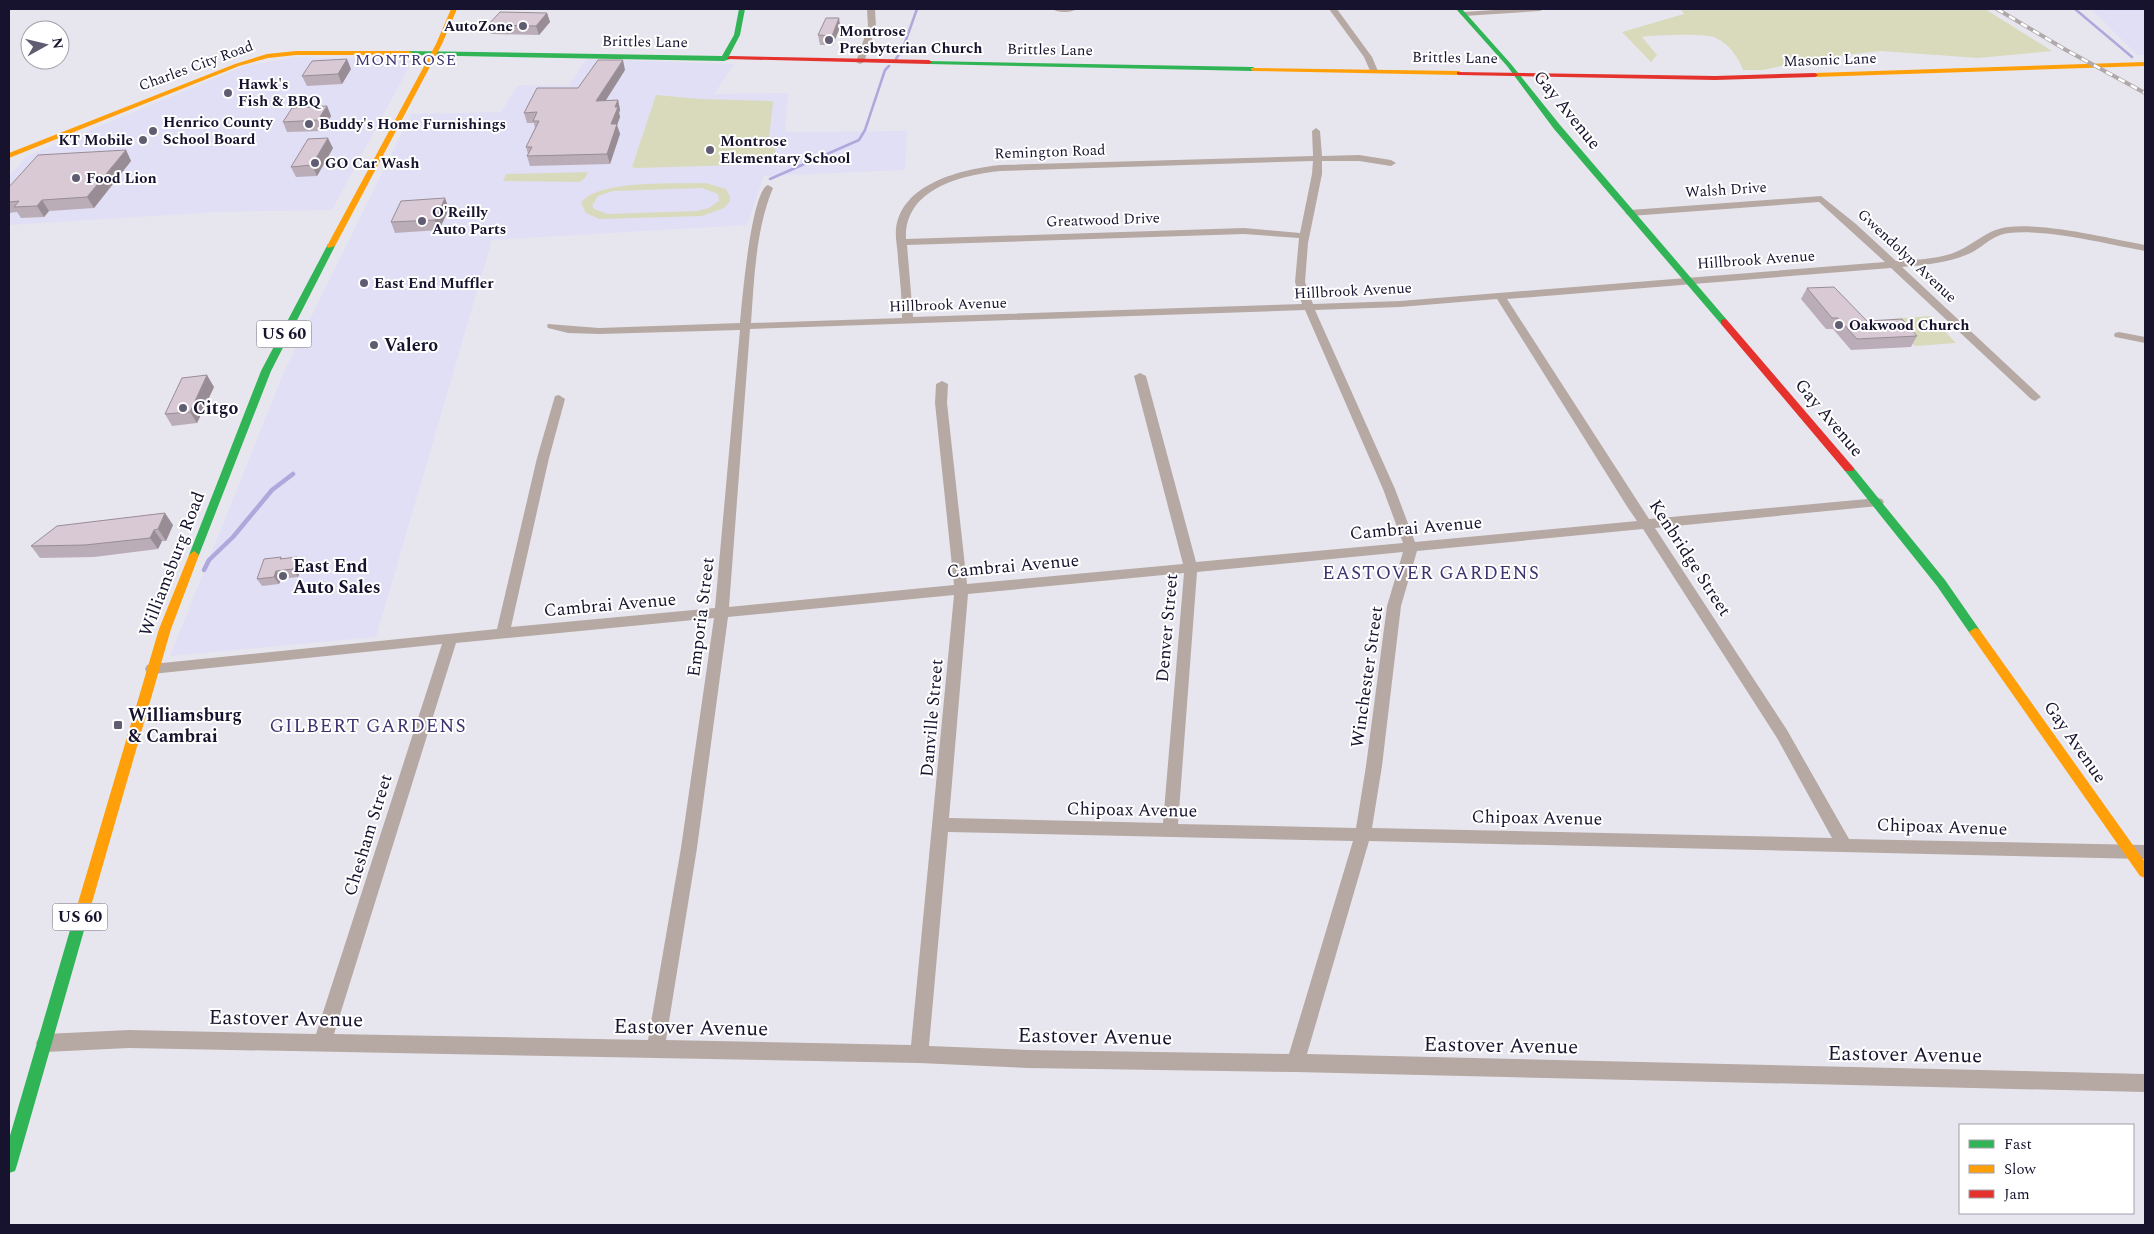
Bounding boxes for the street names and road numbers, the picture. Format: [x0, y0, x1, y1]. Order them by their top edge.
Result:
street label: Brittles Lane [602, 30, 688, 54]
street label: Charles City Road [135, 35, 257, 97]
street label: Brittles Lane [1007, 38, 1093, 62]
street label: Brittles Lane [1412, 46, 1498, 70]
street label: Masonic Lane [1783, 47, 1877, 73]
street label: Gay Avenue [1527, 65, 1607, 155]
street label: Remington Road [994, 139, 1106, 165]
street label: Walsh Drive [1684, 176, 1768, 204]
street label: Gwendolyn Avenue [1852, 204, 1962, 308]
street label: Greatwood Drive [1046, 207, 1160, 233]
street label: Hillbrook Avenue [1696, 244, 1816, 276]
street label: Hillbrook Avenue [1294, 276, 1412, 306]
street label: Hillbrook Avenue [889, 291, 1007, 319]
road number: US 60 [256, 320, 312, 348]
street label: Gay Avenue [1788, 373, 1870, 463]
street label: Williamsburg Road [132, 488, 212, 640]
street label: Kenbridge Street [1642, 494, 1738, 622]
street label: Cambrai Avenue [1349, 509, 1483, 547]
street label: Cambrai Avenue [946, 547, 1080, 585]
street label: Emporia Street [680, 556, 722, 678]
street label: Denver Street [1149, 572, 1185, 684]
street label: Cambrai Avenue [543, 586, 677, 624]
street label: Winchester Street [1344, 604, 1390, 750]
street label: Danville Street [913, 658, 951, 778]
street label: Gay Avenue [2037, 695, 2113, 789]
street label: Chesham Street [337, 771, 399, 899]
street label: Chipoax Avenue [1066, 795, 1198, 825]
street label: Chipoax Avenue [1471, 803, 1603, 833]
street label: Chipoax Avenue [1876, 811, 2008, 843]
road number: US 60 [52, 904, 108, 930]
street label: Eastover Avenue [208, 1002, 364, 1036]
street label: Eastover Avenue [613, 1011, 769, 1045]
street label: Eastover Avenue [1017, 1020, 1173, 1054]
street label: Eastover Avenue [1423, 1029, 1579, 1063]
street label: Eastover Avenue [1827, 1038, 1983, 1072]

